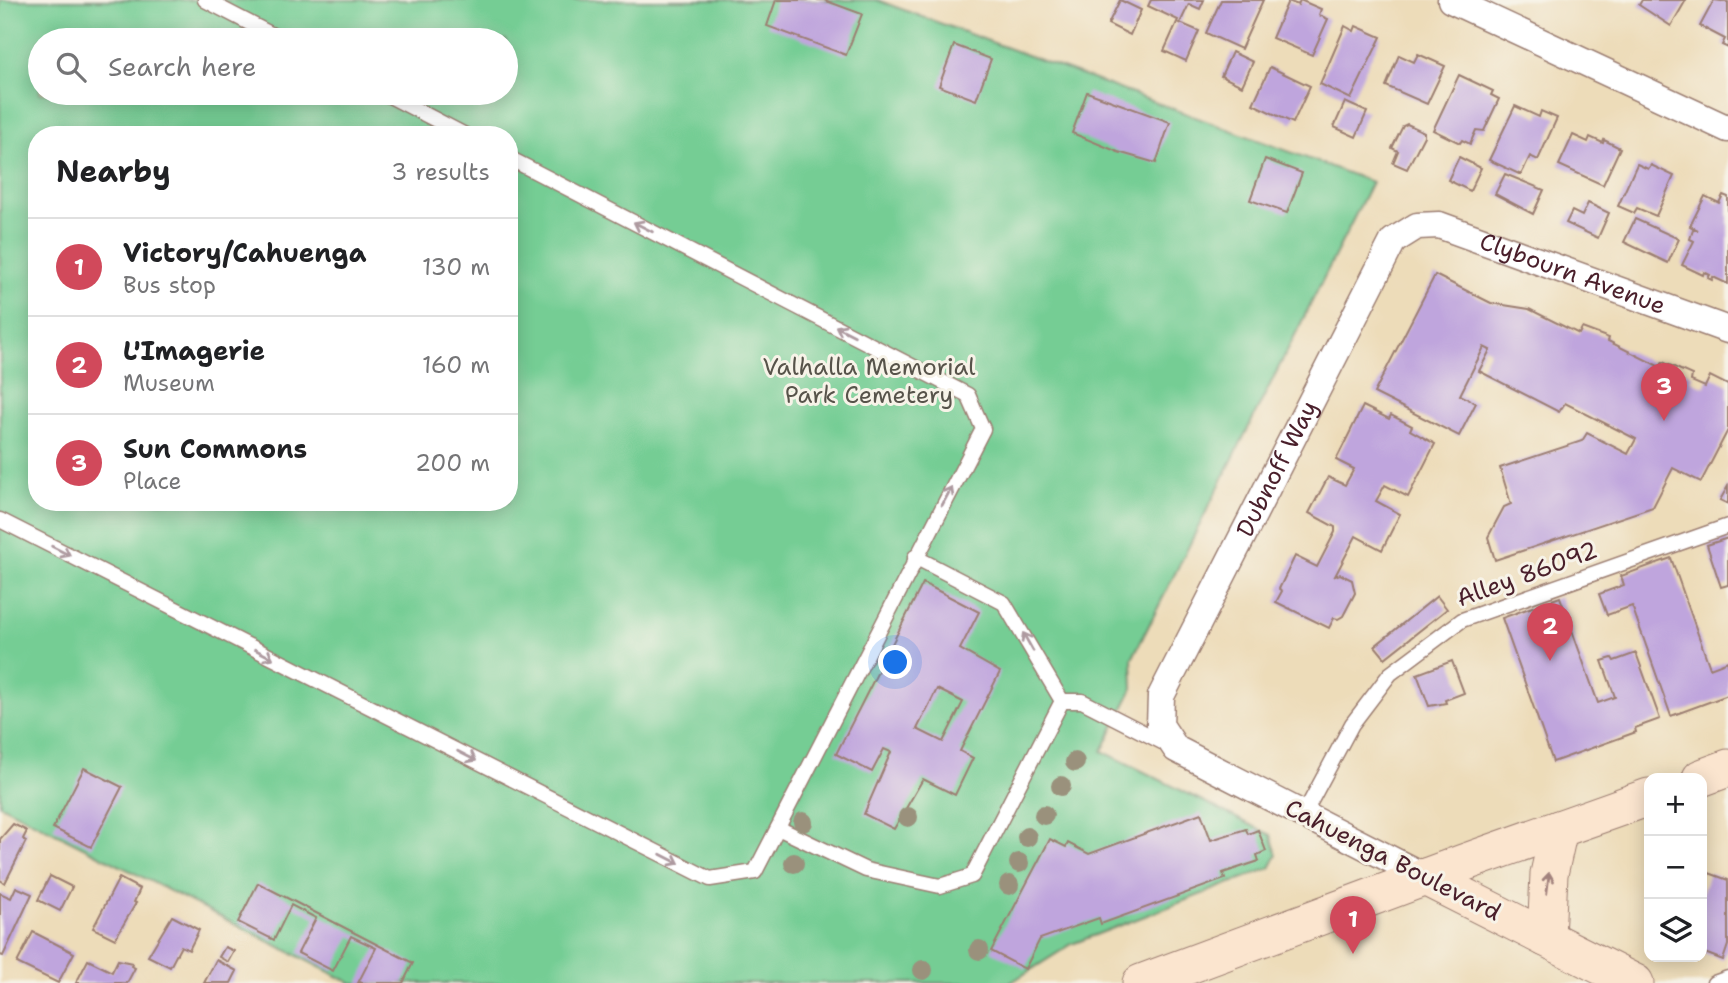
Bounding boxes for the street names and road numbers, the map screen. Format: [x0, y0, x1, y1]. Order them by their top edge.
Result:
street label: Clybourn Avenue [1475, 225, 1670, 322]
street label: Dubnoff Way [1229, 395, 1325, 542]
street label: Alley 86092 [1452, 534, 1602, 614]
street label: Cahuenga Boulevard [1279, 792, 1507, 928]

